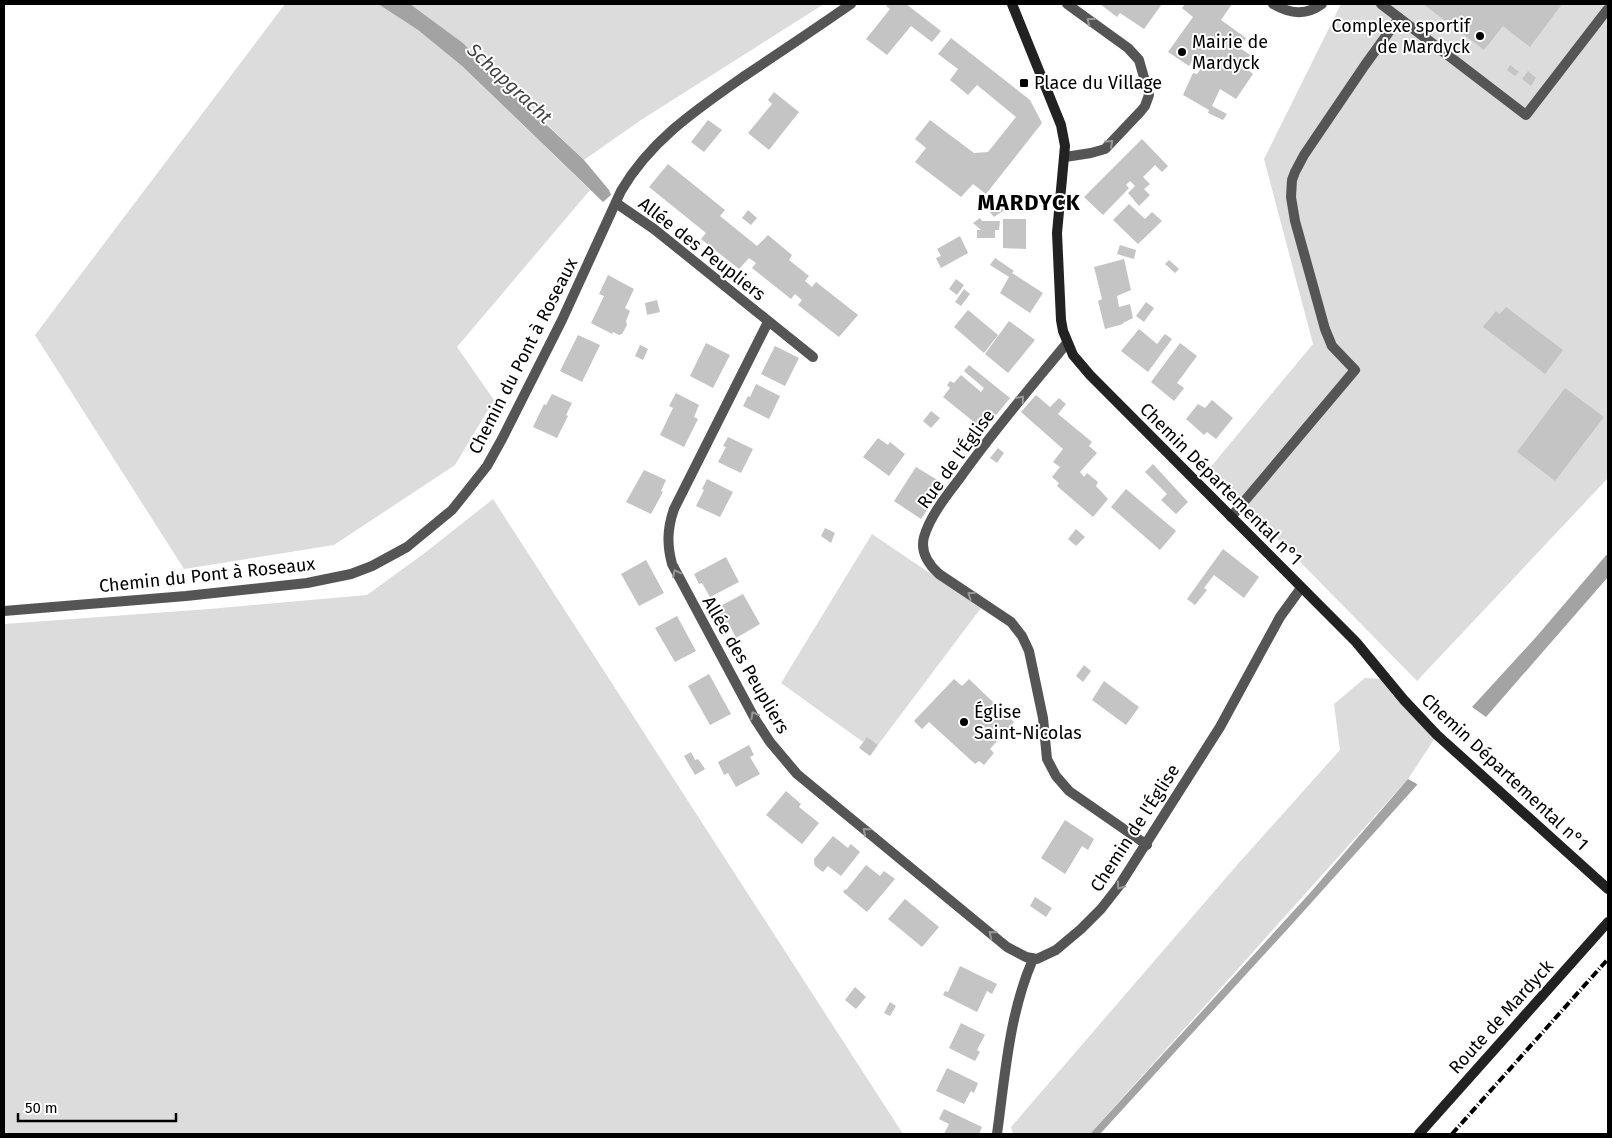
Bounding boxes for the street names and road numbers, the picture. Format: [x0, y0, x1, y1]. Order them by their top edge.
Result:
street label: Allée des Peupliers [634, 193, 770, 305]
street label: Chemin du Pont à Roseaux [464, 254, 582, 458]
street label: Chemin Départemental n°1 [1135, 398, 1307, 570]
street label: Rue de l'Église [912, 404, 999, 513]
street label: Chemin du Pont à Roseaux [98, 553, 316, 597]
street label: Allée des Peupliers [698, 592, 794, 738]
street label: Chemin Départemental n°1 [1417, 689, 1593, 855]
street label: Chemin de l'Église [1085, 760, 1184, 896]
street label: Route de Mardyck [1444, 955, 1558, 1078]

